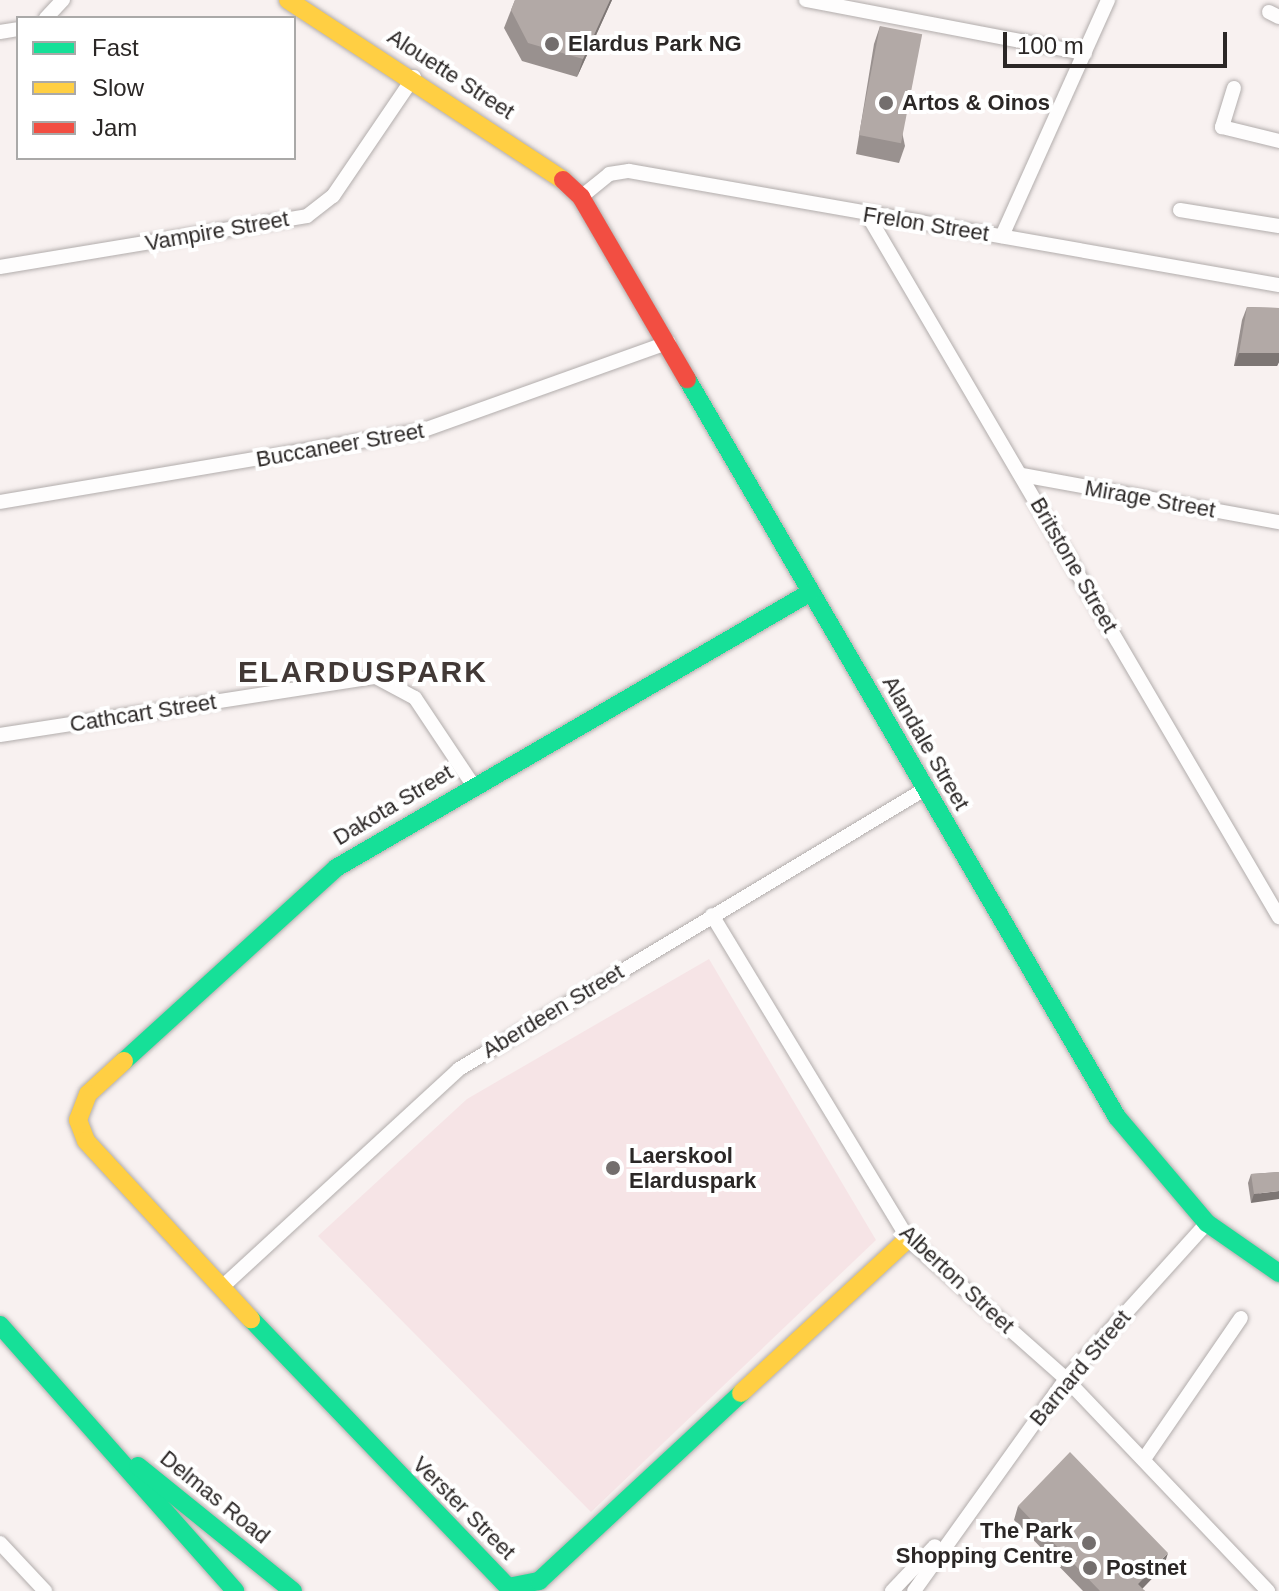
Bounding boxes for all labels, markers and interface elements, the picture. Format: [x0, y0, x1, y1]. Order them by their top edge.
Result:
legend [16, 16, 296, 160]
scale bar [1007, 16, 1231, 66]
street label: Alouette Street [383, 23, 519, 125]
place label: Elardus Park NG [568, 31, 742, 57]
text: 100 m [1017, 32, 1084, 59]
text: Fast [92, 34, 139, 61]
marker: Elardus Park NG [543, 35, 561, 53]
text: Slow [92, 74, 144, 101]
place label: Artos & Oinos [902, 90, 1050, 116]
marker: Artos & Oinos [877, 94, 895, 112]
text: Jam [92, 114, 137, 141]
street label: Frelon Street [861, 201, 991, 247]
street label: Vampire Street [143, 205, 291, 257]
street label: Buccaneer Street [254, 417, 426, 473]
street label: Mirage Street [1083, 475, 1217, 523]
street label: Britstone Street [1025, 493, 1123, 637]
district label: ELARDUSPARK [238, 654, 488, 690]
street label: Alandale Street [877, 671, 975, 815]
street label: Cathcart Street [68, 688, 218, 738]
street label: Dakota Street [329, 759, 457, 851]
street label: Aberdeen Street [478, 958, 628, 1064]
place label: Laerskool Elarduspark [629, 1142, 756, 1194]
marker: Laerskool Elarduspark [604, 1159, 622, 1177]
street label: Alberton Street [894, 1219, 1020, 1339]
street label: Barnard Street [1024, 1305, 1136, 1431]
street label: Delmas Road [155, 1445, 275, 1549]
street label: Verster Street [407, 1451, 521, 1565]
place label: The Park Shopping Centre [896, 1517, 1073, 1568]
marker: The Park Shopping Centre [1080, 1534, 1098, 1552]
place label: Postnet [1106, 1555, 1187, 1581]
marker: Postnet [1081, 1559, 1099, 1577]

